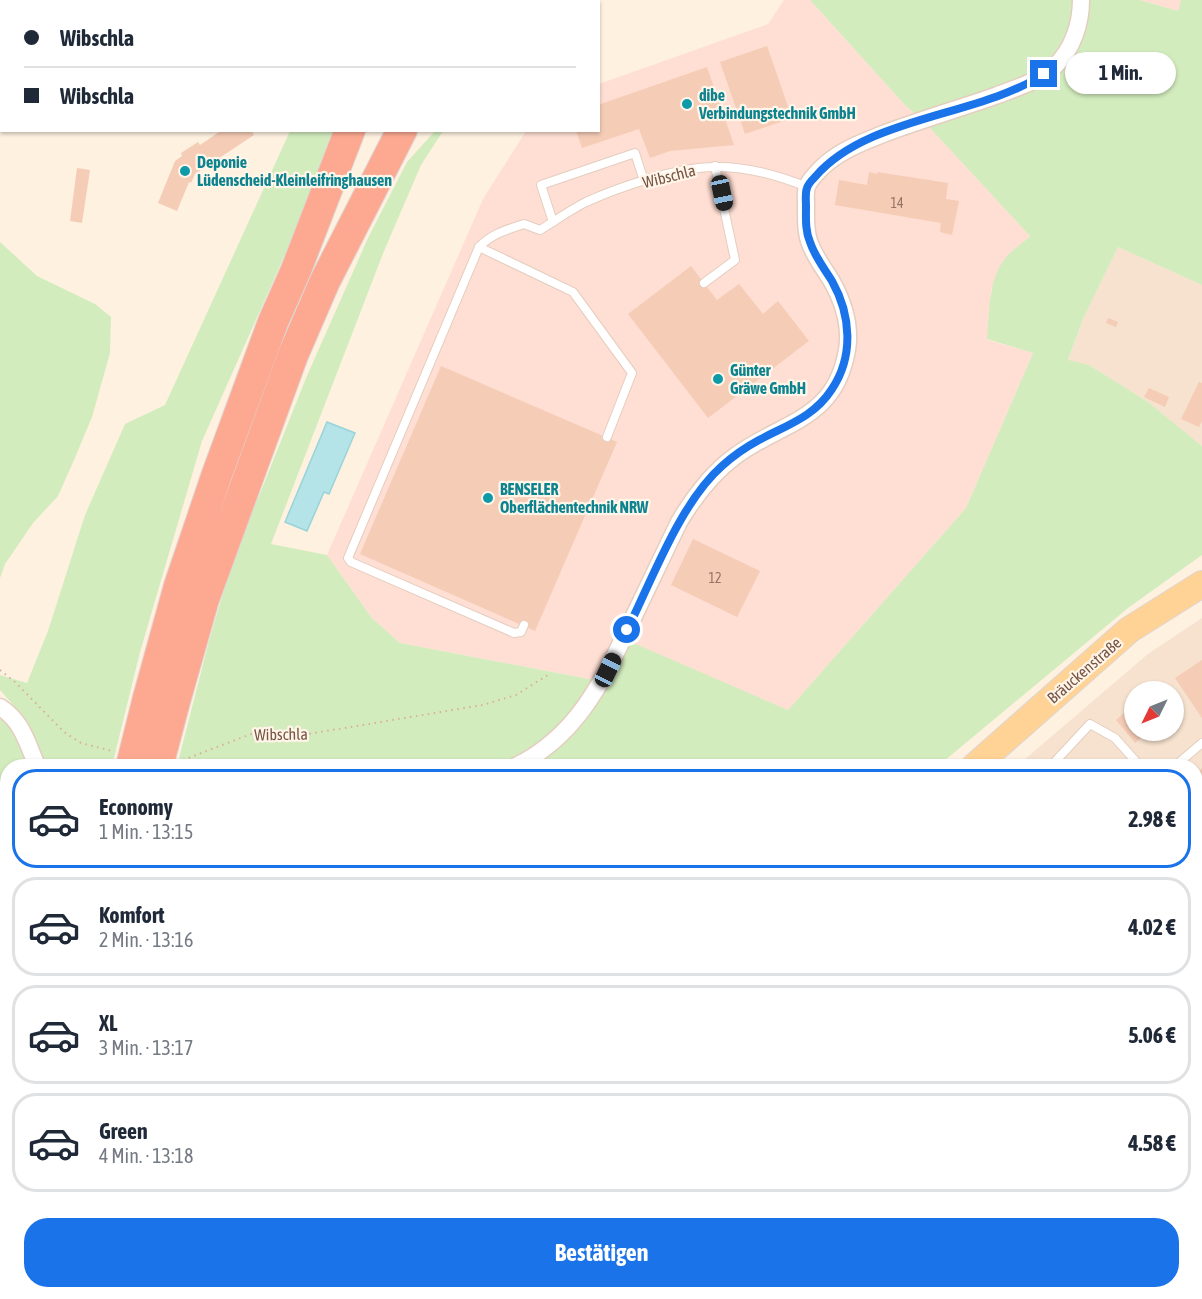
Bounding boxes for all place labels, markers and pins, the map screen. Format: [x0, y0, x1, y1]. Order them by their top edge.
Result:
place label: dibe Verbindungstechnik GmbH [698, 86, 856, 122]
marker: dibe Verbindungstechnik GmbH [680, 97, 694, 111]
place label: Deponie Lüdenscheid-Kleinleifringhausen [197, 153, 392, 189]
marker: Deponie Lüdenscheid-Kleinleifringhausen [178, 164, 192, 178]
place label: Günter Gräwe GmbH [730, 361, 806, 397]
marker: Günter Gräwe GmbH [711, 372, 725, 386]
place label: BENSELER Oberflächentechnik NRW [500, 480, 649, 516]
marker: BENSELER Oberflächentechnik NRW [481, 491, 495, 505]

